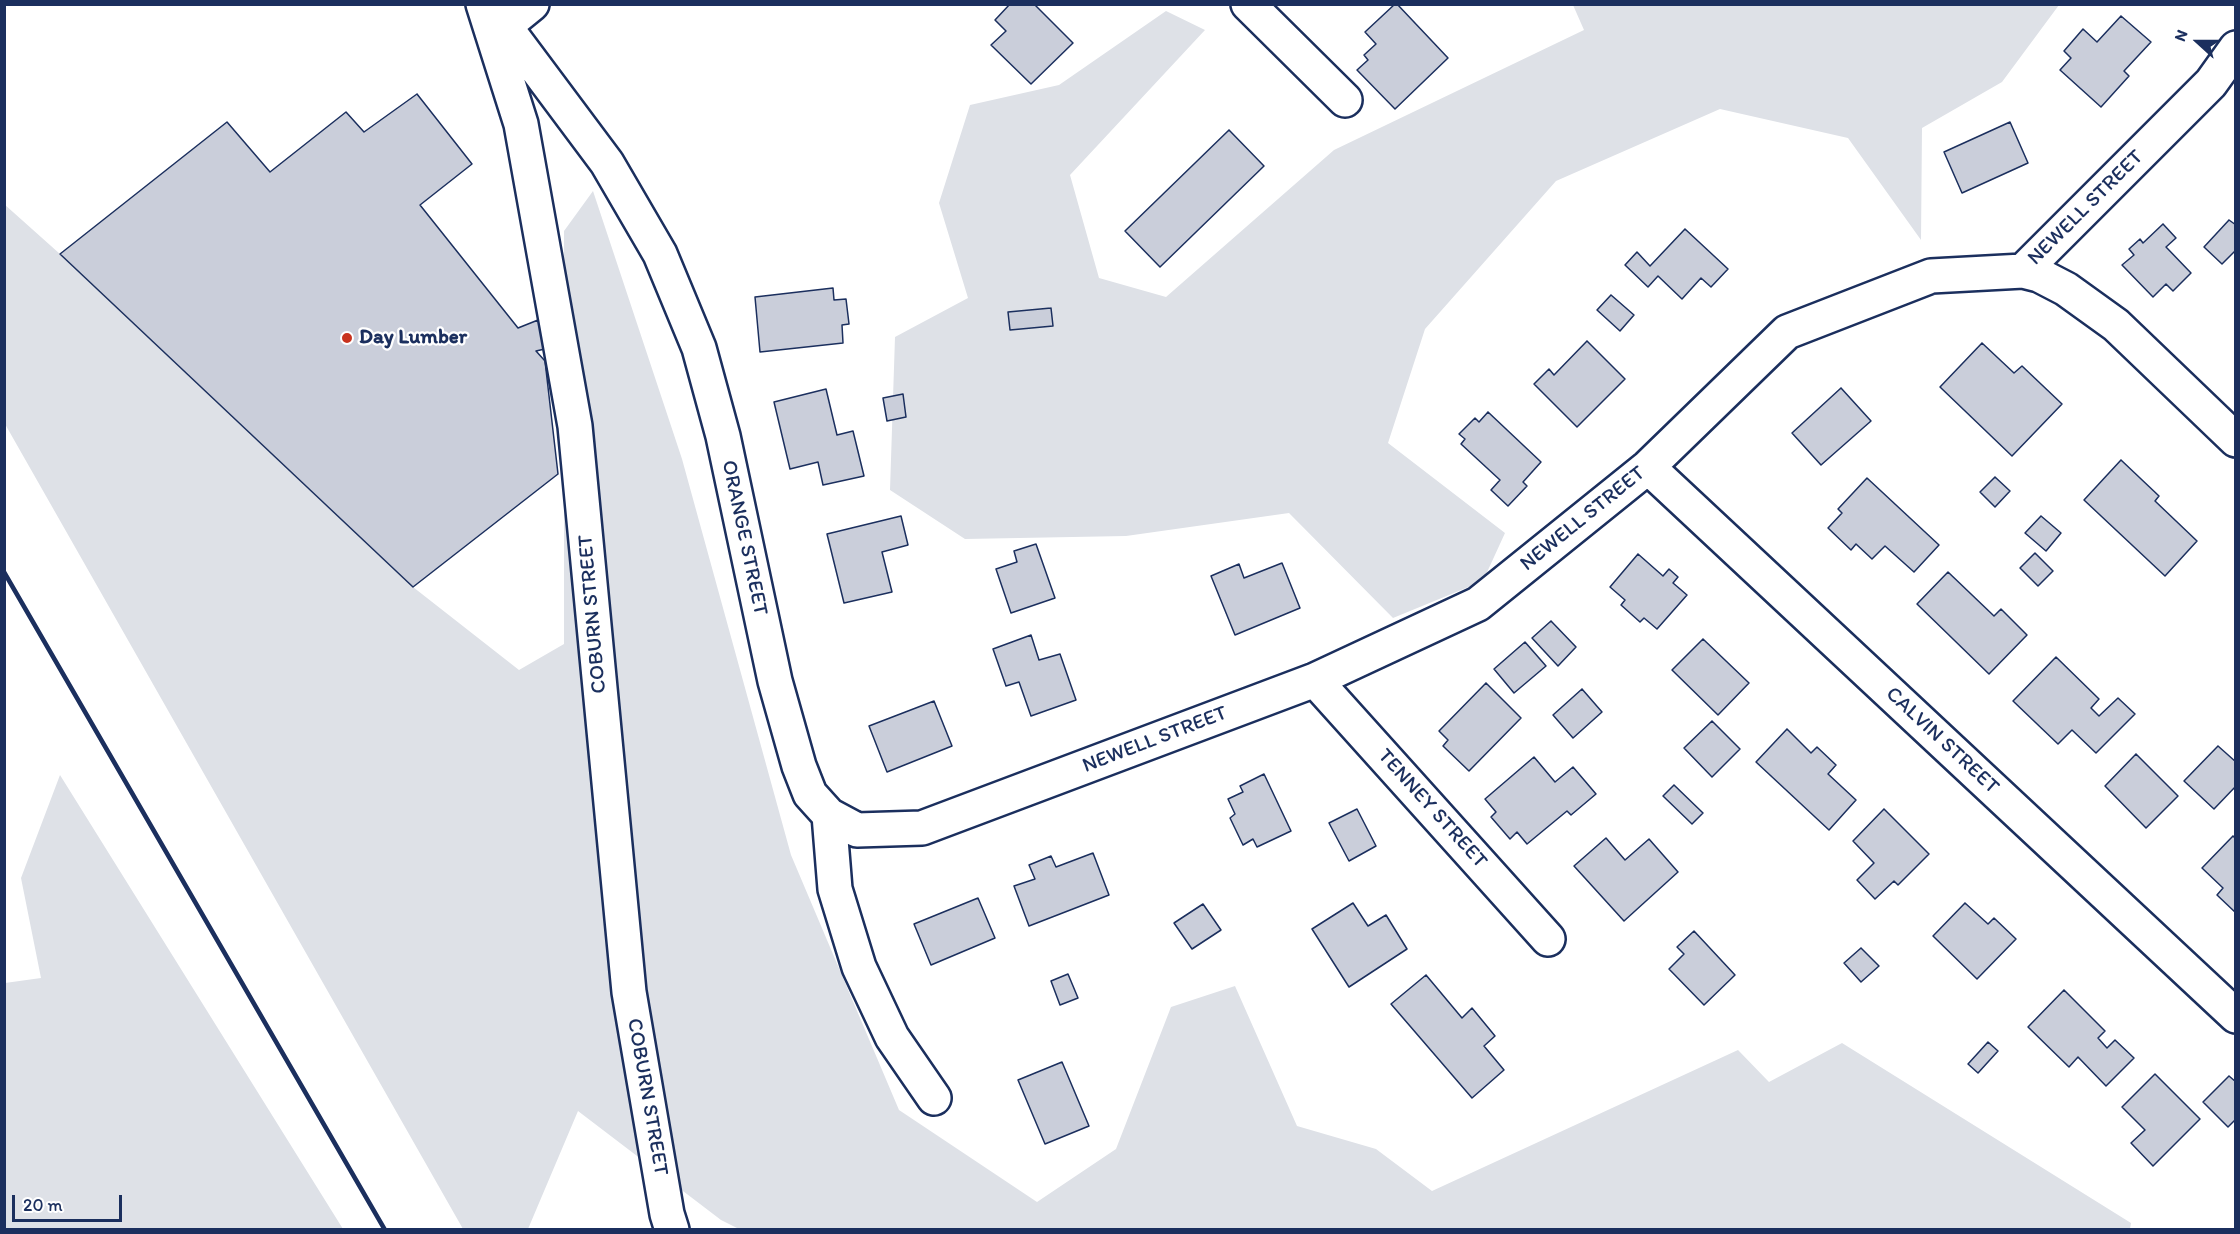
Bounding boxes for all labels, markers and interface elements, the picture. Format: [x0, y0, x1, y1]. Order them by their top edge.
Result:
north arrow [2168, 12, 2228, 72]
text: N [2170, 27, 2192, 44]
street label: NEWELL STREET [2023, 145, 2149, 271]
place label: Day Lumber [359, 325, 467, 351]
marker: Day Lumber [340, 331, 354, 345]
street label: ORANGE STREET [715, 458, 773, 618]
street label: NEWELL STREET [1516, 461, 1650, 577]
street label: COBURN STREET [574, 533, 612, 695]
street label: CALVIN STREET [1880, 682, 2004, 800]
street label: NEWELL STREET [1079, 701, 1231, 779]
street label: TENNEY STREET [1372, 744, 1492, 874]
street label: COBURN STREET [621, 1016, 673, 1178]
scale bar [15, 1183, 124, 1221]
text: 20 m [23, 1194, 63, 1216]

